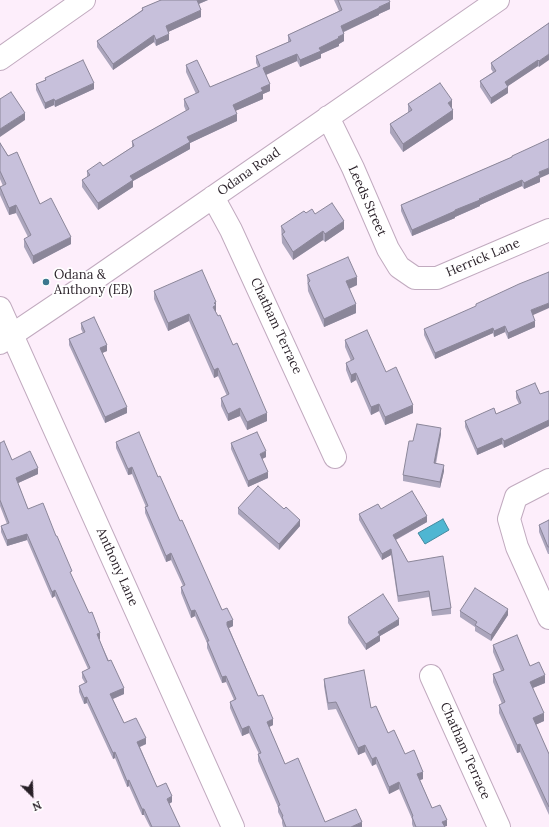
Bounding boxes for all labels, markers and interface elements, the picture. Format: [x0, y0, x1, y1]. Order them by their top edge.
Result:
street label: Odana Road [215, 145, 283, 199]
street label: Leeds Street [345, 163, 389, 239]
street label: Herrick Lane [444, 235, 522, 281]
place label: Odana & Anthony (EB) [54, 267, 132, 298]
street label: Chatham Terrace [247, 275, 305, 377]
marker: Odana & Anthony (EB) [41, 277, 51, 287]
street label: Anthony Lane [93, 526, 141, 608]
street label: Chatham Terrace [437, 700, 493, 802]
north arrow [12, 775, 52, 815]
text: N [30, 798, 44, 814]

